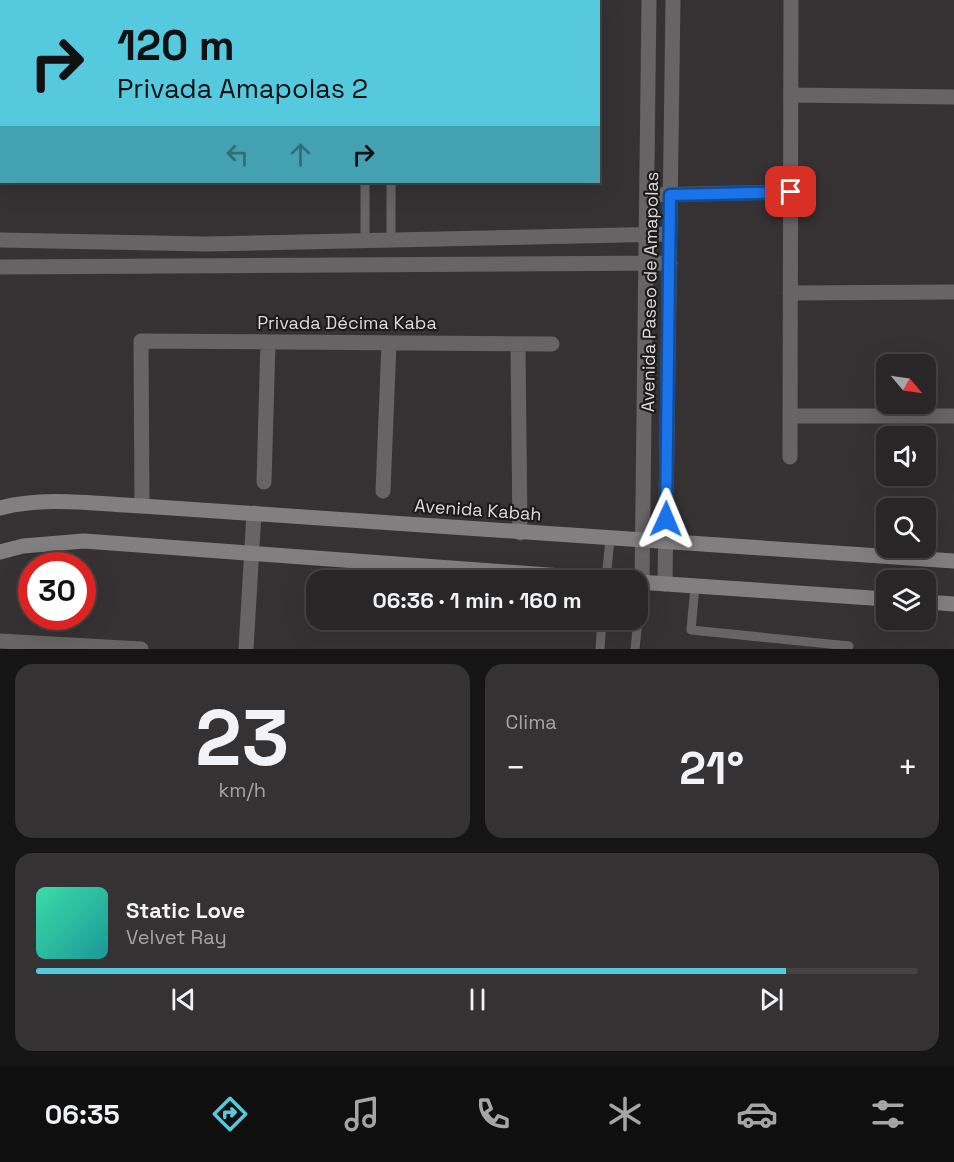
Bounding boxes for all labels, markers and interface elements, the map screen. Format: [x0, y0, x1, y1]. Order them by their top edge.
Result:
text: 120 m [117, 19, 235, 72]
icon: right [18, 24, 96, 102]
text: Privada Amapolas 2 [117, 71, 368, 106]
icon: left [221, 138, 254, 171]
icon: ahead [284, 138, 317, 171]
icon: right [347, 138, 380, 171]
pin [765, 166, 816, 217]
street label: Avenida Paseo de Amapolas [636, 172, 663, 412]
icon: arrive [774, 175, 807, 208]
street label: Privada Décima Kaba [257, 311, 437, 334]
north arrow [876, 354, 936, 414]
map controls [876, 354, 936, 630]
button: sound [876, 426, 936, 486]
position arrow [634, 487, 698, 551]
street label: Avenida Kabah [414, 494, 542, 525]
button: search [876, 498, 936, 558]
speed limit sign: 30 [18, 552, 96, 630]
button: layers [876, 570, 936, 630]
text: 06:36 · 1 min · 160 m [372, 586, 582, 614]
text: 23 [195, 688, 289, 788]
text: Clima [506, 709, 557, 735]
text: 21° [679, 740, 744, 797]
text: − [506, 747, 526, 789]
text: + [898, 747, 918, 789]
text: km/h [218, 777, 266, 803]
text: Static Love [126, 896, 245, 924]
text: Velvet Ray [126, 924, 227, 950]
icon: previous [167, 983, 200, 1016]
icon: pause [461, 983, 494, 1016]
icon: next [755, 983, 788, 1016]
icon: directions [209, 1093, 251, 1135]
icon: music [341, 1093, 383, 1135]
icon: phone [472, 1093, 514, 1135]
icon: climate [604, 1093, 646, 1135]
icon: car [736, 1093, 778, 1135]
icon: filters [867, 1093, 909, 1135]
text: 06:35 [45, 1097, 120, 1132]

